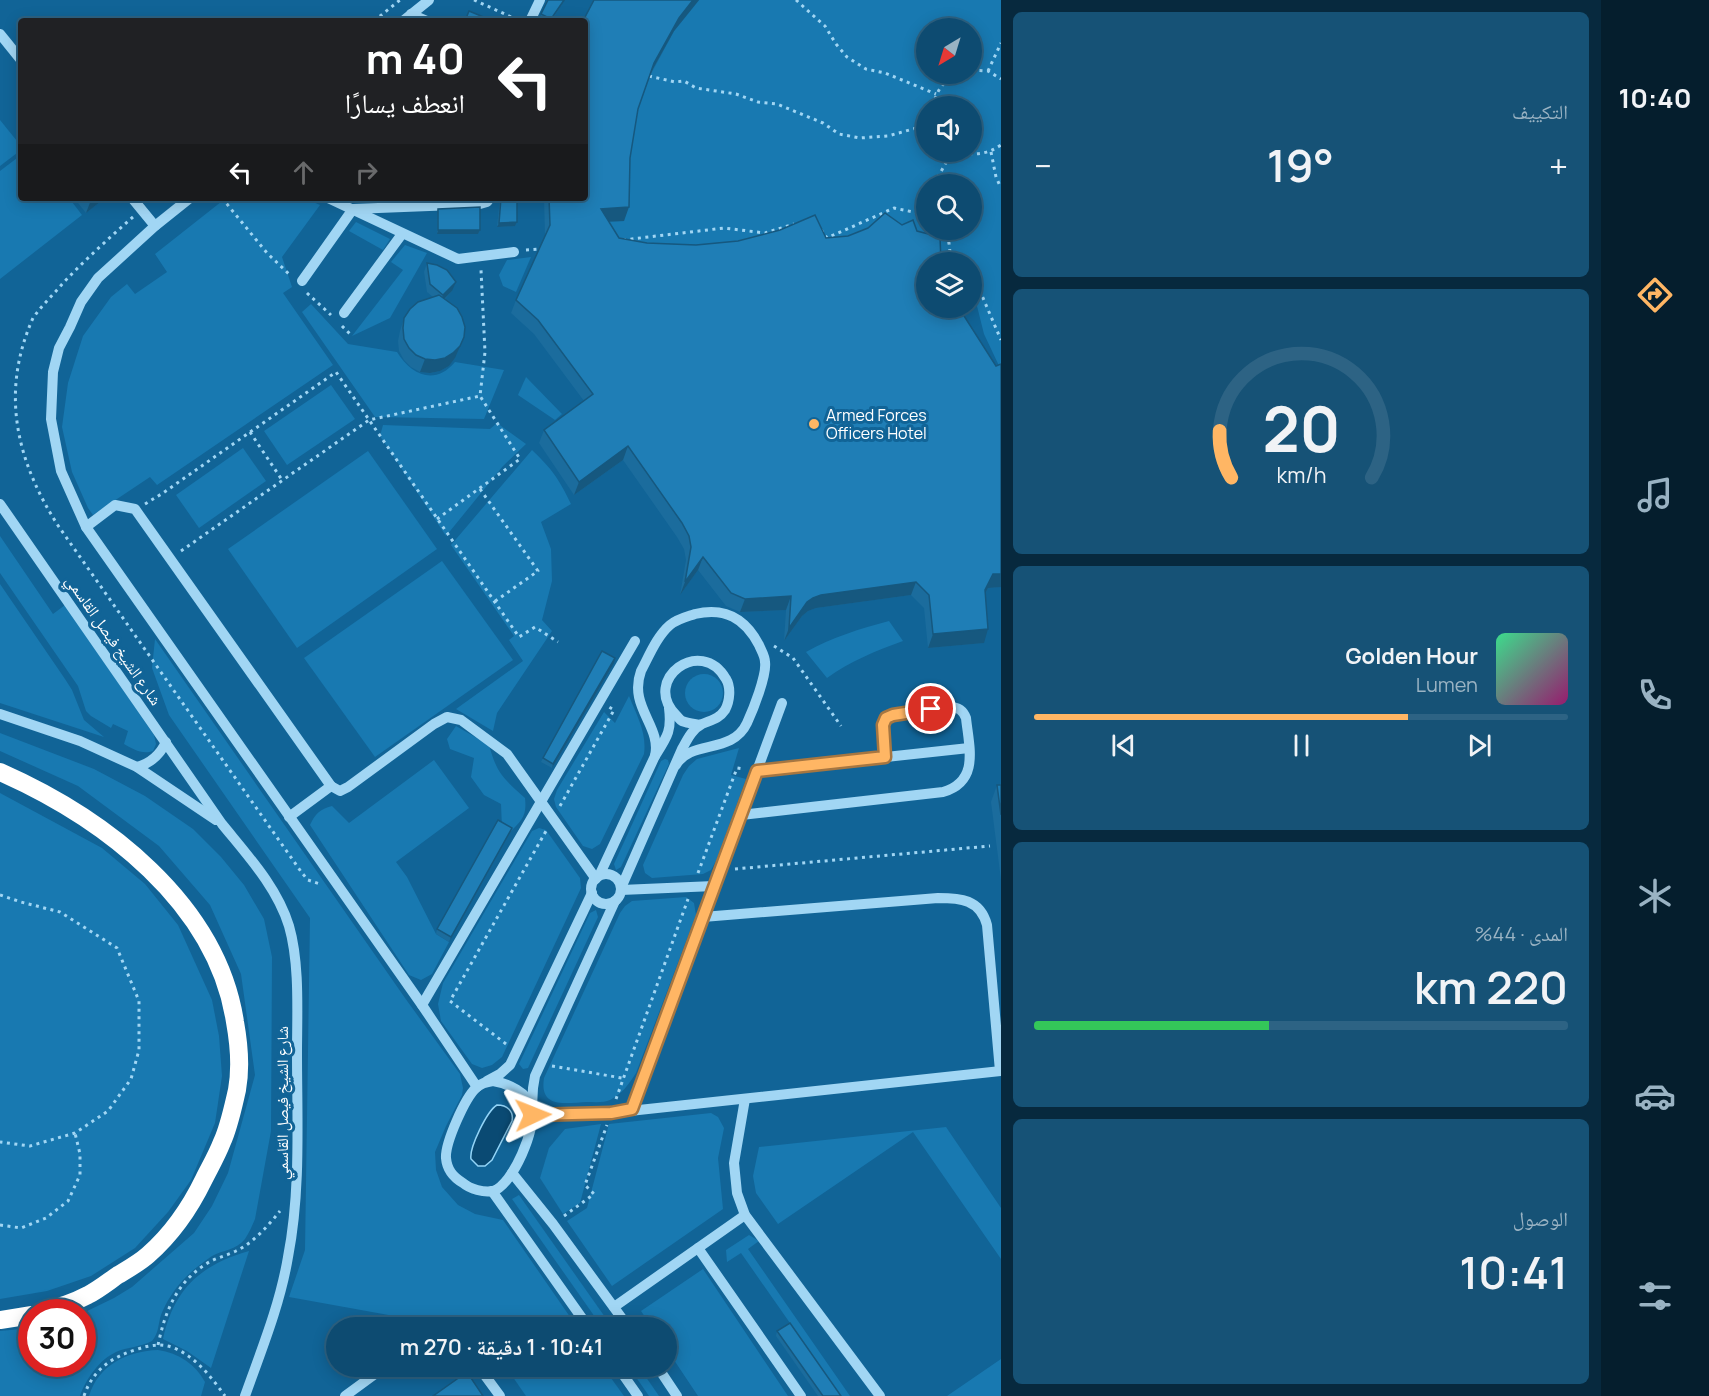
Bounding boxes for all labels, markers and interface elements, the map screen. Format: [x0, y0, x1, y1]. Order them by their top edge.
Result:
north arrow [916, 18, 982, 84]
map controls [916, 18, 982, 318]
text: 40 m [366, 29, 465, 87]
icon: left [486, 42, 564, 120]
text: 10:40 [1618, 79, 1692, 116]
text: انعطف يسارًا [345, 84, 465, 121]
button: sound [916, 96, 982, 162]
text: التكييف [1512, 98, 1568, 125]
text: 19° [1267, 134, 1334, 196]
text: − [1034, 143, 1052, 188]
text: + [1549, 143, 1568, 188]
icon: left [224, 156, 257, 189]
icon: ahead [287, 156, 320, 189]
icon: right [350, 156, 383, 189]
button: search [916, 174, 982, 240]
button: layers [916, 252, 982, 318]
icon: directions [1634, 274, 1676, 316]
text: 20 [1262, 385, 1340, 471]
place label: Armed Forces Officers Hotel [826, 404, 927, 444]
marker: Armed Forces Officers Hotel [807, 417, 821, 431]
text: km/h [1276, 461, 1326, 490]
icon: music [1634, 474, 1676, 516]
street label: شارع الشيخ فيصل القاسمي [59, 571, 167, 711]
text: Golden Hour [1345, 641, 1478, 671]
text: Lumen [1416, 671, 1478, 698]
icon: phone [1634, 674, 1676, 716]
pin [905, 683, 956, 734]
icon: arrive [914, 692, 947, 725]
icon: previous [1107, 729, 1140, 762]
icon: pause [1285, 729, 1318, 762]
icon: next [1463, 729, 1496, 762]
icon: climate [1634, 875, 1676, 917]
text: المدى · 44% [1475, 920, 1568, 947]
text: 220 km [1414, 956, 1568, 1018]
street label: شارع الشيخ فيصل القاسمي [271, 1026, 295, 1180]
icon: car [1634, 1075, 1676, 1117]
position arrow [501, 1083, 565, 1147]
text: الوصول [1513, 1205, 1568, 1232]
text: 10:41 [1459, 1241, 1568, 1303]
icon: filters [1634, 1275, 1676, 1317]
speed limit sign: 30 [18, 1299, 96, 1377]
text: 10:41 · 1 دقيقة · 270 m [400, 1332, 603, 1362]

